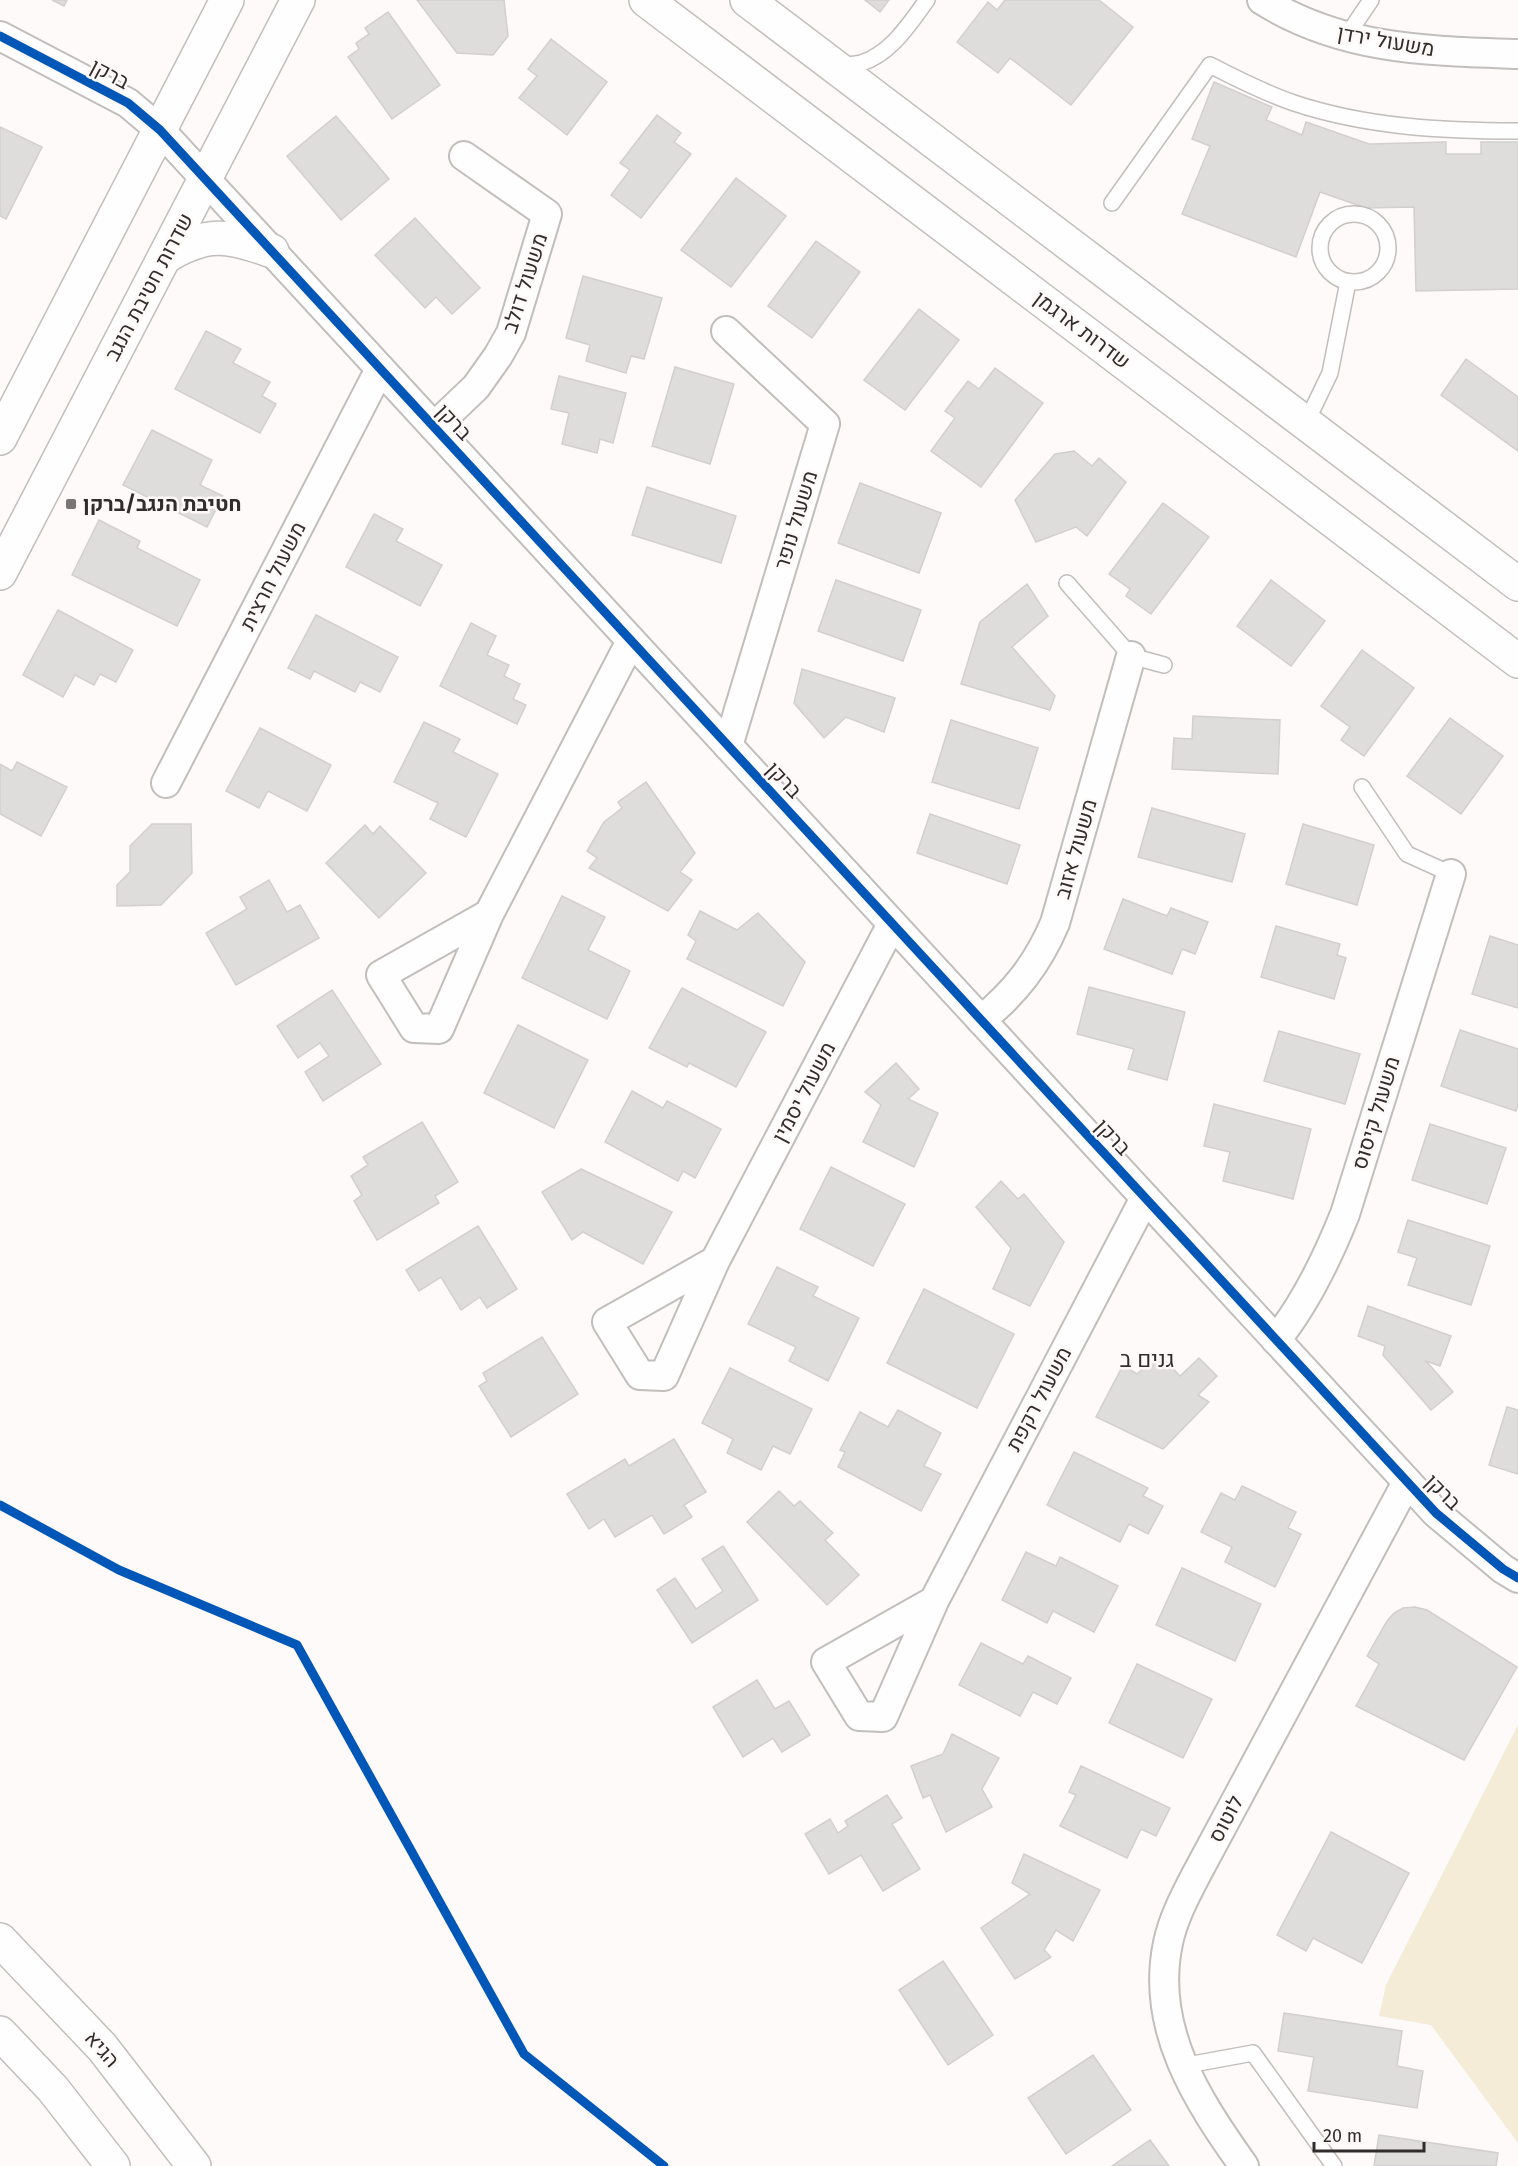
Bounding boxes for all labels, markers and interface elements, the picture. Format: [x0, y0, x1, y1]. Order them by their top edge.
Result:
street label: משעול ירדן [1335, 20, 1437, 62]
street label: ברקן [86, 53, 134, 95]
street label: שדרות חטיבת הנגב [99, 209, 199, 365]
street label: משעול דולב [497, 230, 553, 336]
street label: שדרות ארגמן [1029, 285, 1135, 375]
street label: ברקן [431, 398, 477, 446]
street label: משעול נופר [769, 467, 823, 573]
place label: חטיבת הנגב/ברקן [83, 491, 242, 517]
marker: חטיבת הנגב/ברקן [64, 497, 78, 511]
street label: משעול חרצית [234, 517, 312, 635]
street label: ברקן [761, 756, 807, 804]
street label: משעול אזוב [1049, 796, 1103, 902]
street label: משעול יסמין [767, 1037, 841, 1147]
street label: משעול קיסוס [1346, 1053, 1406, 1173]
street label: ברקן [1090, 1113, 1136, 1161]
street label: משעול רקפת [1001, 1342, 1077, 1456]
district label: גנים ב [1120, 1346, 1174, 1373]
street label: ברקן [1419, 1468, 1467, 1516]
street label: לוטוס [1203, 1791, 1249, 1847]
street label: הגיא [79, 2025, 125, 2073]
scale bar [1314, 2115, 1424, 2153]
text: 20 m [1323, 2125, 1362, 2147]

